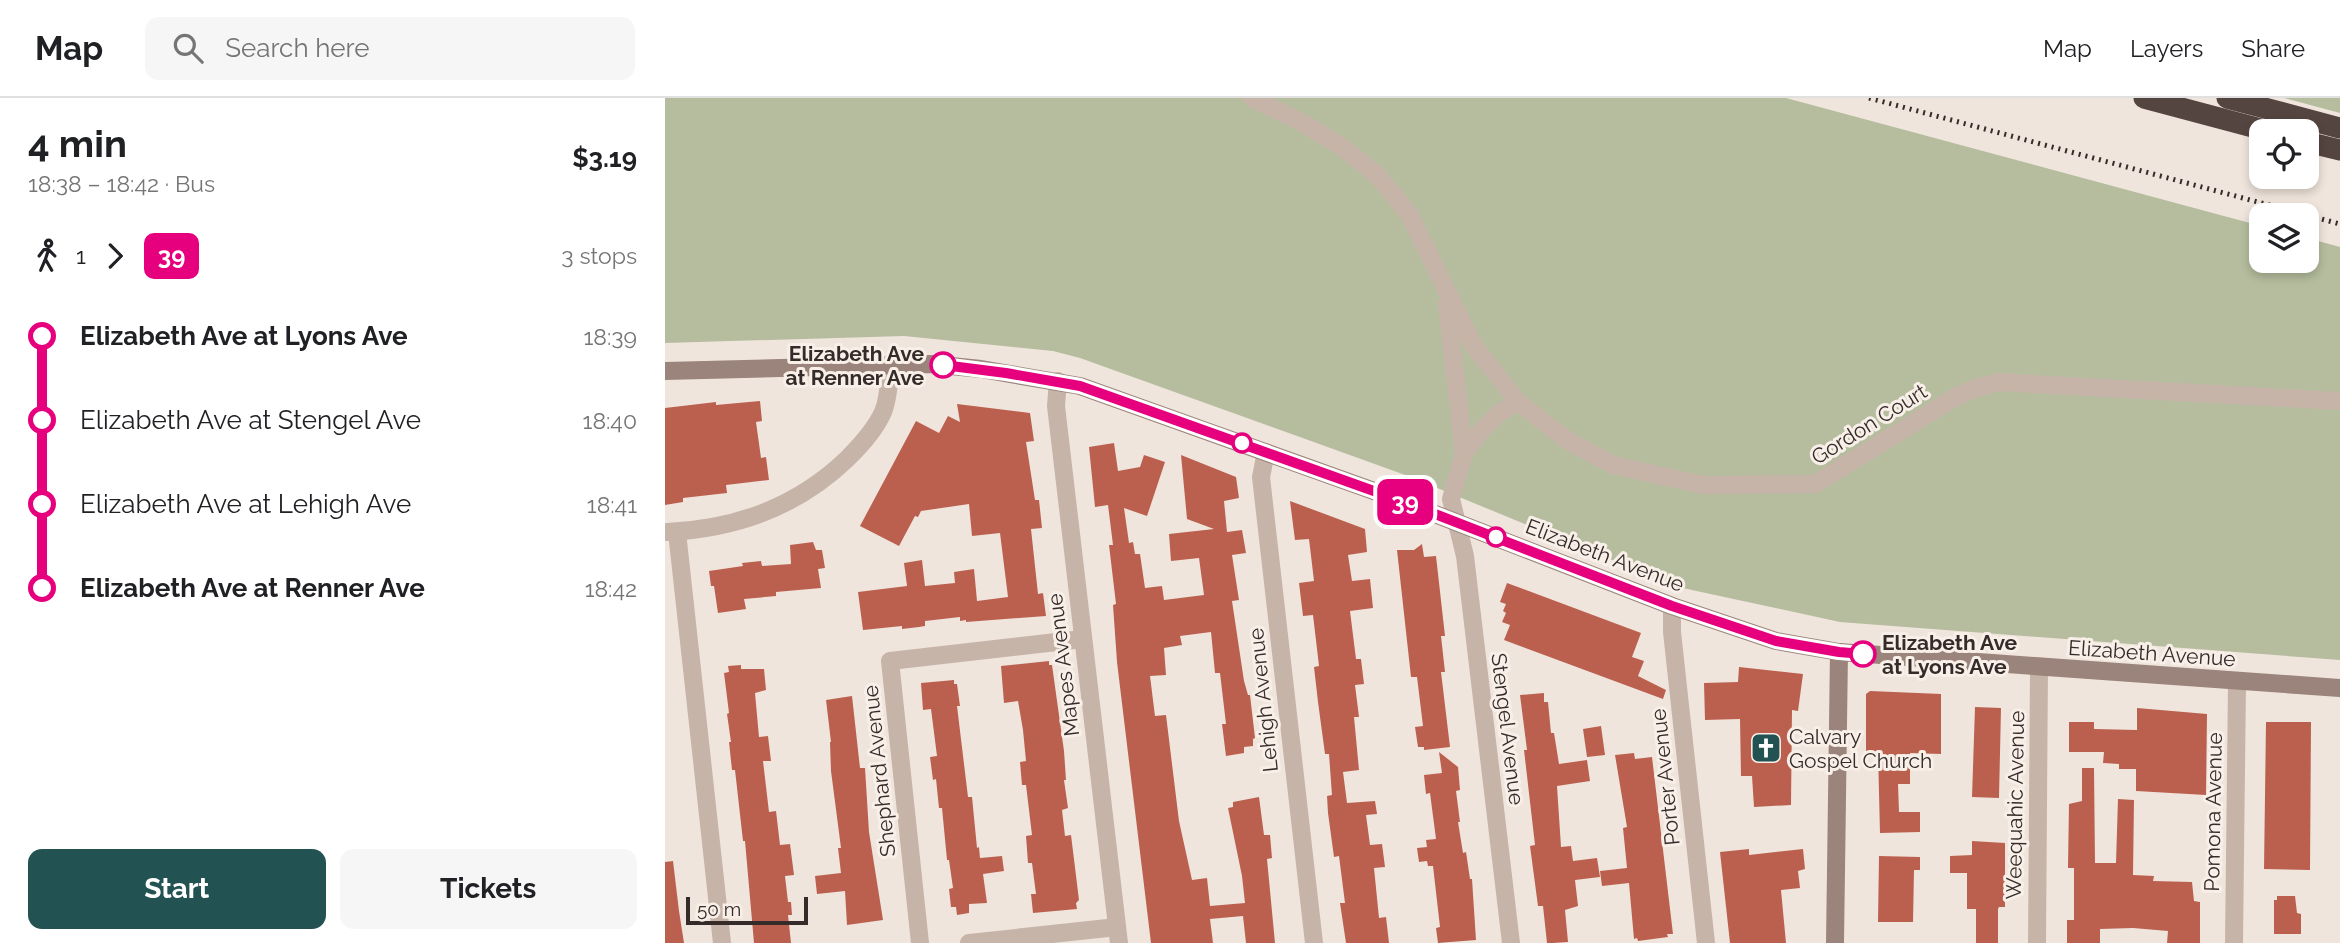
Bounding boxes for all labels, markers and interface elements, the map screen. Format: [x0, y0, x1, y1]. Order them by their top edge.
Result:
search box [145, 17, 635, 80]
text: Map [35, 29, 103, 68]
icon: search [169, 29, 207, 67]
text: Search here [225, 33, 370, 63]
text: Map [2043, 34, 2092, 63]
text: Layers [2130, 34, 2203, 63]
text: Share [2241, 34, 2305, 63]
map controls [2249, 119, 2319, 273]
button: locate [2249, 119, 2319, 189]
text: 4 min [28, 121, 127, 166]
text: $3.19 [572, 143, 637, 173]
text: 18:38 – 18:42 · Bus [28, 170, 215, 197]
button: layers [2249, 203, 2319, 273]
icon: walk [28, 237, 66, 275]
icon: forward [96, 237, 134, 275]
text: 39 [158, 241, 185, 270]
text: 1 [76, 242, 86, 269]
text: 3 stops [561, 242, 637, 269]
text: Elizabeth Ave at Lyons Ave [80, 321, 408, 351]
text: 18:39 [583, 323, 637, 350]
place label: Elizabeth Ave at Renner Ave [786, 341, 924, 390]
marker: Elizabeth Ave at Renner Ave [930, 352, 956, 378]
street label: Gordon Court [1807, 379, 1931, 469]
text: Elizabeth Ave at Stengel Ave [80, 405, 421, 435]
text: 18:40 [583, 407, 637, 434]
unlabelled marker [1232, 433, 1252, 453]
line badge: 39 [1373, 479, 1437, 525]
text: 39 [1391, 487, 1419, 516]
text: Elizabeth Ave at Lehigh Ave [80, 489, 411, 519]
text: 18:41 [587, 491, 637, 518]
street label: Elizabeth Avenue [1522, 513, 1688, 597]
unlabelled marker [1486, 527, 1506, 547]
text: Elizabeth Ave at Renner Ave [80, 573, 425, 603]
text: 18:42 [585, 575, 637, 602]
street label: Mapes Avenue [1042, 592, 1084, 738]
street label: Lehigh Avenue [1243, 627, 1283, 773]
place label: Elizabeth Ave at Lyons Ave [1882, 630, 2018, 679]
street label: Elizabeth Avenue [2067, 635, 2237, 671]
marker: Elizabeth Ave at Lyons Ave [1850, 641, 1876, 667]
street label: Stengel Avenue [1486, 652, 1530, 806]
street label: Shephard Avenue [858, 684, 900, 858]
street label: Porter Avenue [1645, 707, 1685, 847]
street label: Weequahic Avenue [2001, 710, 2029, 900]
place label: Calvary Gospel Church [1789, 724, 1932, 773]
church icon: Calvary Gospel Church [1749, 731, 1783, 765]
street label: Pomona Avenue [2199, 732, 2227, 892]
button: Start [28, 849, 326, 929]
button: Tickets [340, 849, 637, 929]
scale bar [686, 894, 809, 926]
text: 50 m [697, 898, 741, 920]

